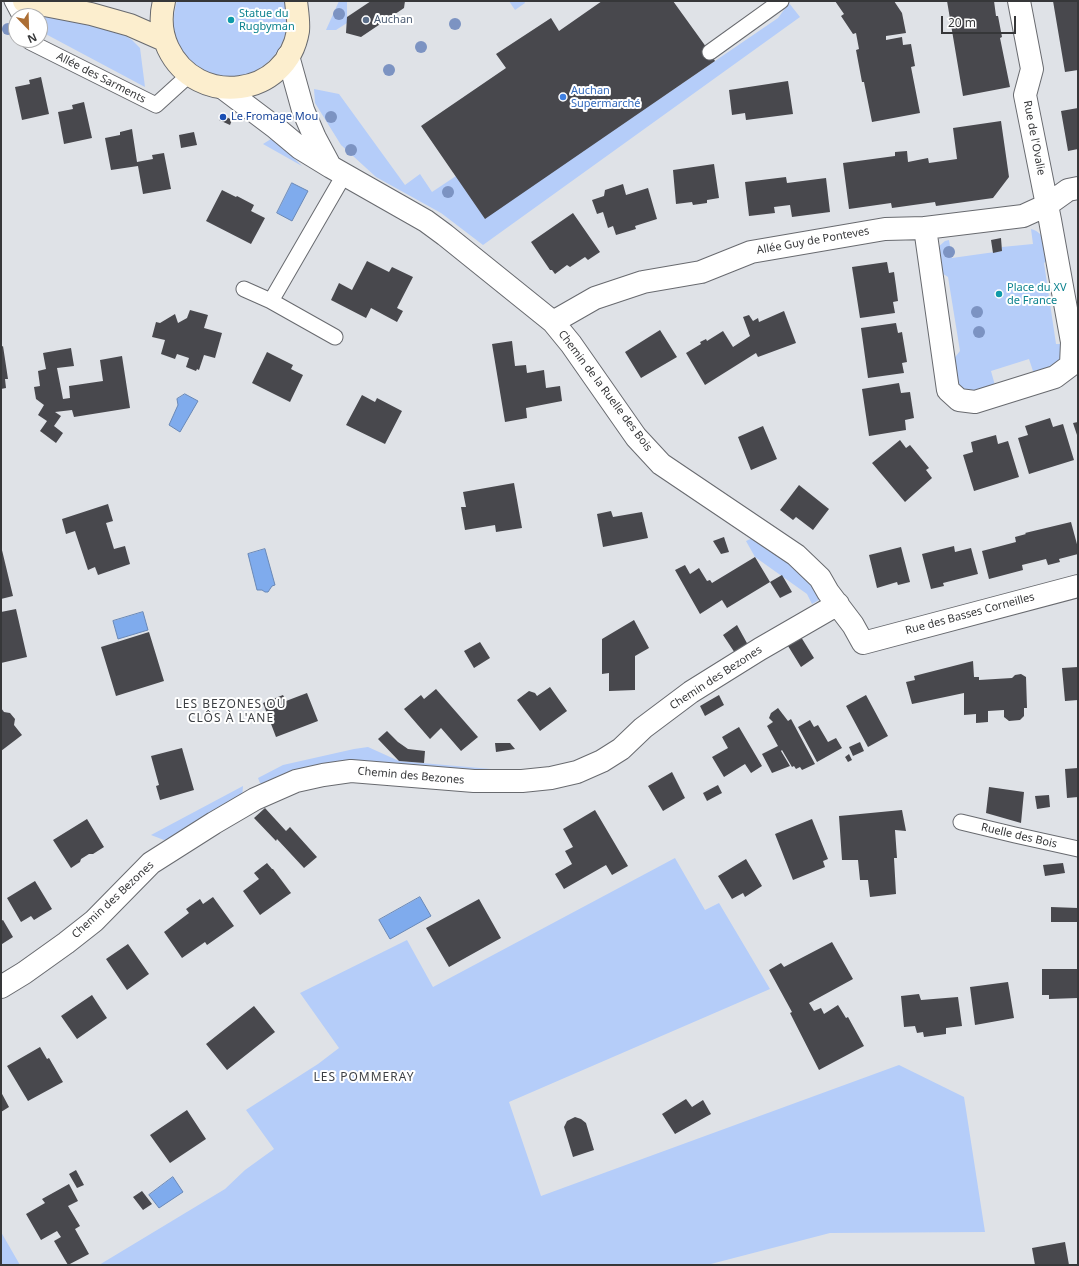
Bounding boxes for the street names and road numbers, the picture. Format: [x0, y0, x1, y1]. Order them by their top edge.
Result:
street label: Allée des Sarments [54, 50, 148, 106]
street label: Rue de l'Ovalie [1020, 99, 1048, 177]
street label: Allée Guy de Ponteves [756, 225, 870, 257]
street label: Chemin de la Ruelle des Bois [555, 328, 655, 454]
street label: Rue des Basses Corneilles [904, 590, 1036, 638]
street label: Chemin des Bezones [667, 643, 765, 713]
street label: Chemin des Bezones [357, 765, 465, 787]
street label: Ruelle des Bois [980, 821, 1058, 851]
street label: Chemin des Bezones [69, 859, 157, 941]

